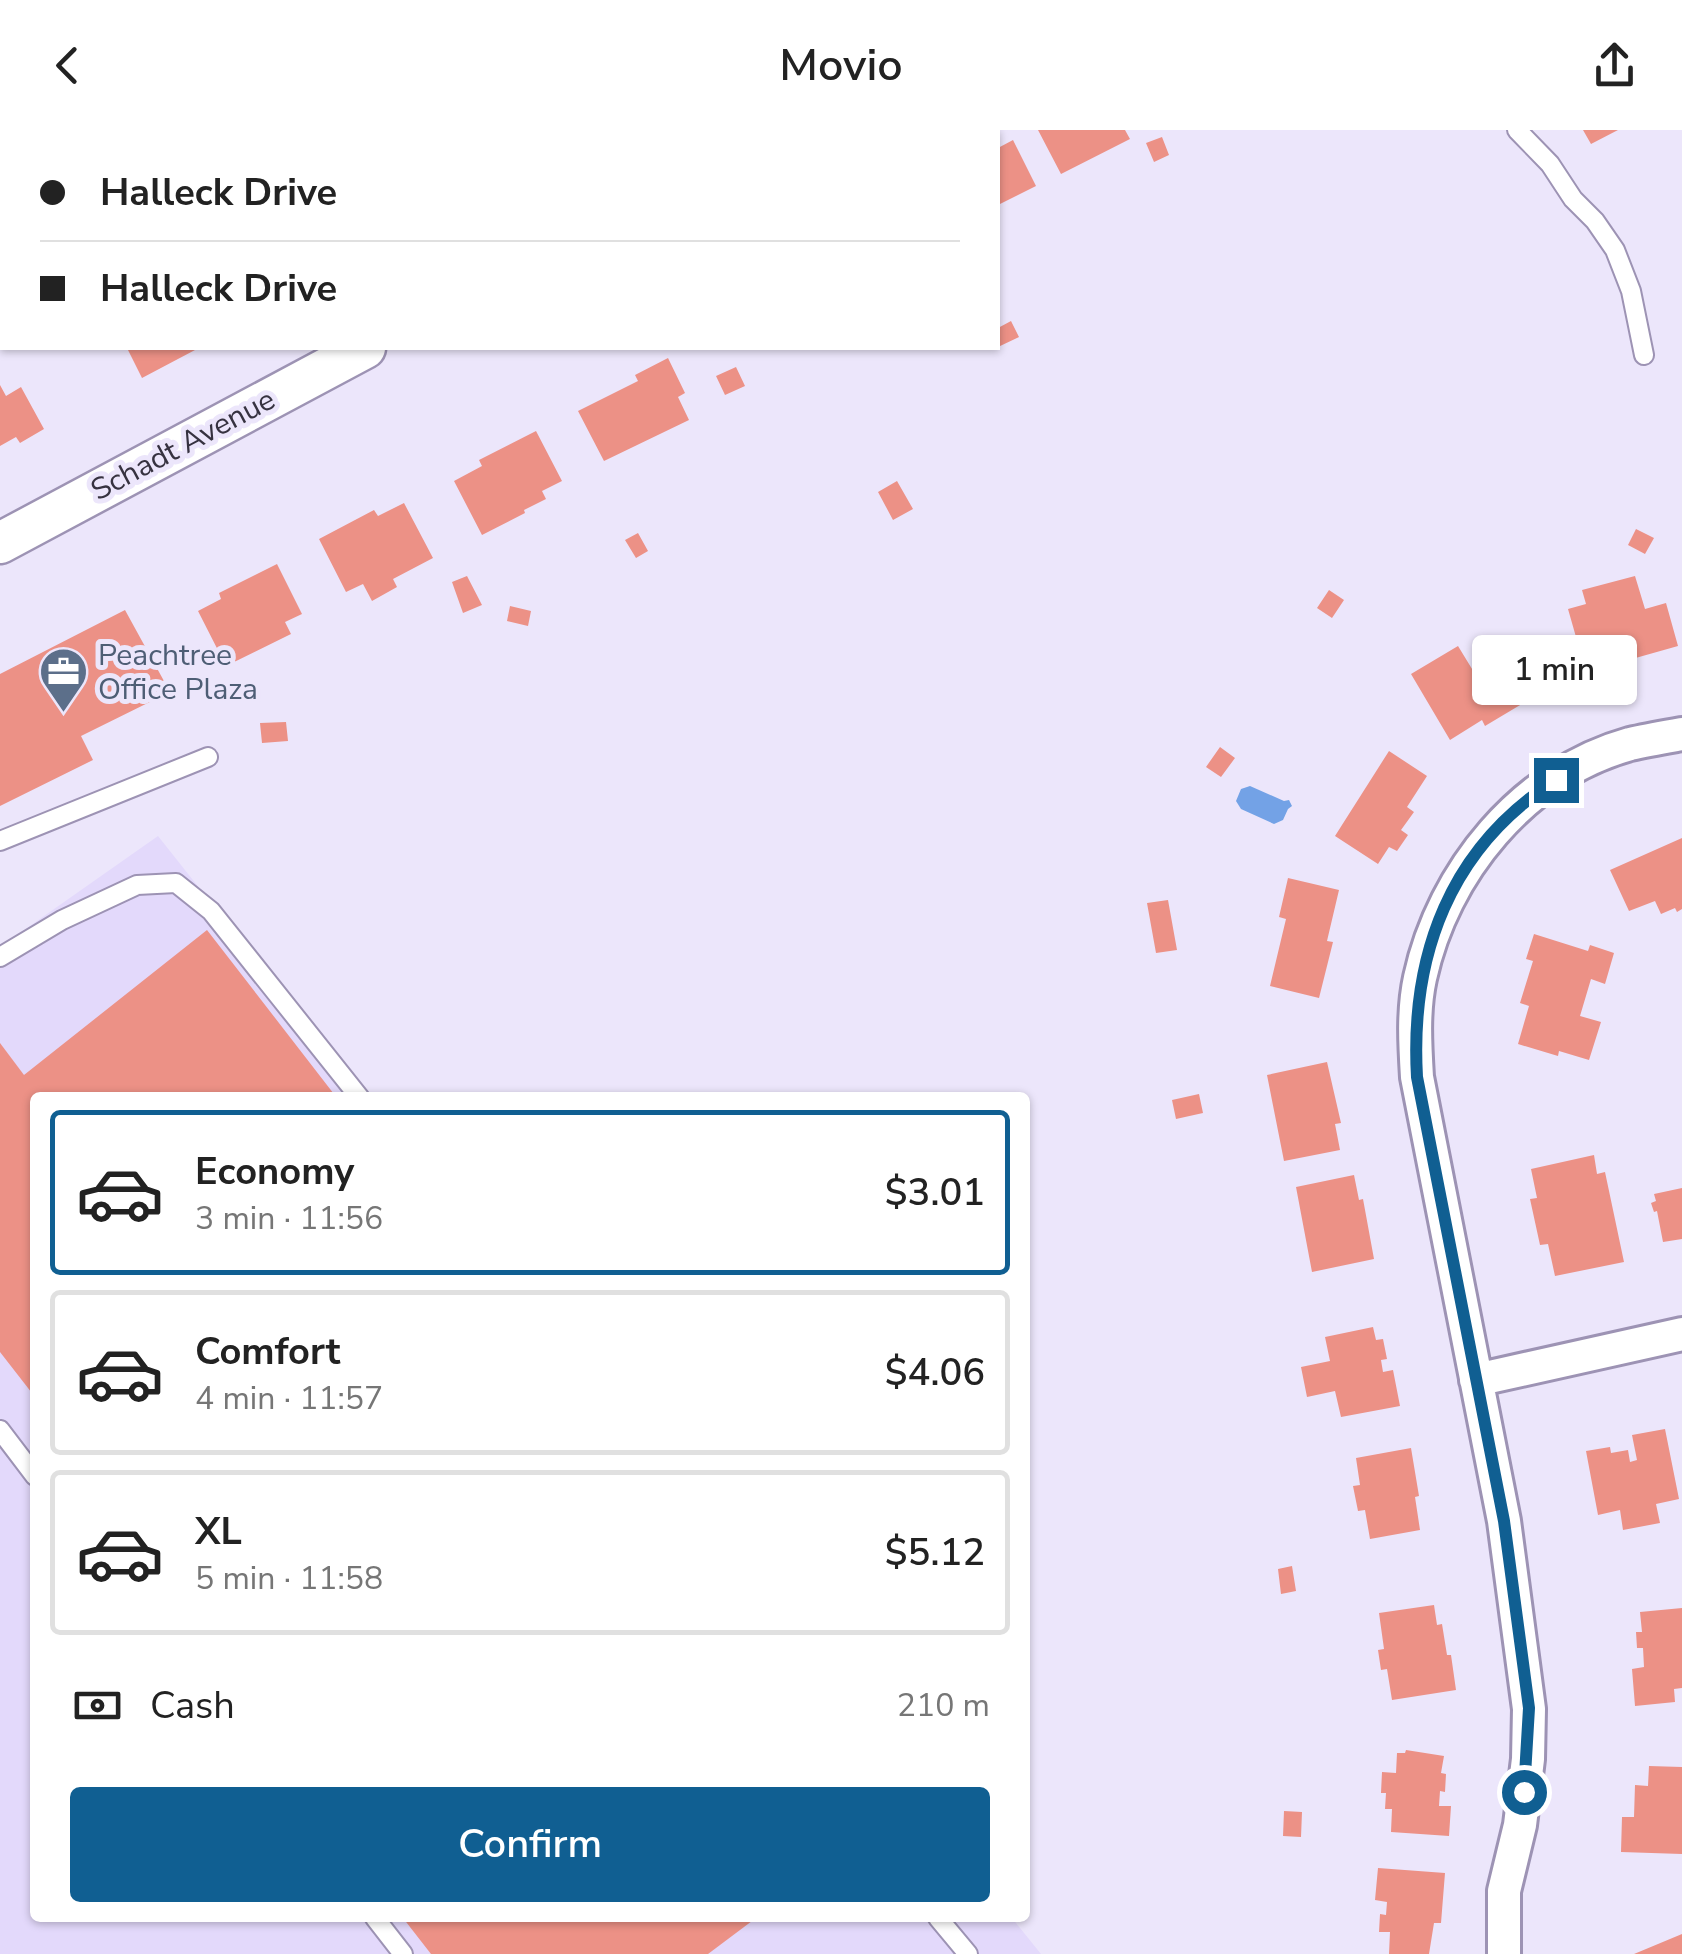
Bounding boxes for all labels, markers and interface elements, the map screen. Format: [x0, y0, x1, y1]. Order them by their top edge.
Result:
text: Movio [779, 35, 903, 96]
icon: back [40, 38, 95, 93]
icon: share [1587, 38, 1642, 93]
text: Halleck Drive [100, 167, 337, 218]
text: Halleck Drive [100, 263, 337, 314]
street label: Schadt Avenue [84, 379, 282, 511]
place label: Peachtree Office Plaza [98, 635, 258, 710]
callout: 1 min [1474, 635, 1638, 705]
office icon: Peachtree Office Plaza [37, 646, 89, 714]
text: 1 min [1514, 648, 1595, 691]
route end [1534, 758, 1579, 803]
text: Economy [195, 1146, 354, 1197]
icon: car [75, 1148, 165, 1238]
text: $3.01 [885, 1167, 985, 1218]
text: 3 min · 11:56 [195, 1197, 383, 1240]
text: Comfort [195, 1326, 340, 1377]
icon: car [75, 1328, 165, 1418]
text: $4.06 [885, 1347, 985, 1398]
text: 4 min · 11:57 [195, 1377, 383, 1420]
text: XL [195, 1506, 242, 1557]
icon: car [75, 1508, 165, 1598]
text: $5.12 [885, 1527, 985, 1578]
text: 5 min · 11:58 [195, 1557, 383, 1600]
icon: cash [70, 1678, 125, 1733]
text: Cash [150, 1680, 235, 1731]
text: 210 m [897, 1684, 990, 1727]
route start [1502, 1770, 1547, 1815]
button: Confirm [70, 1787, 990, 1902]

